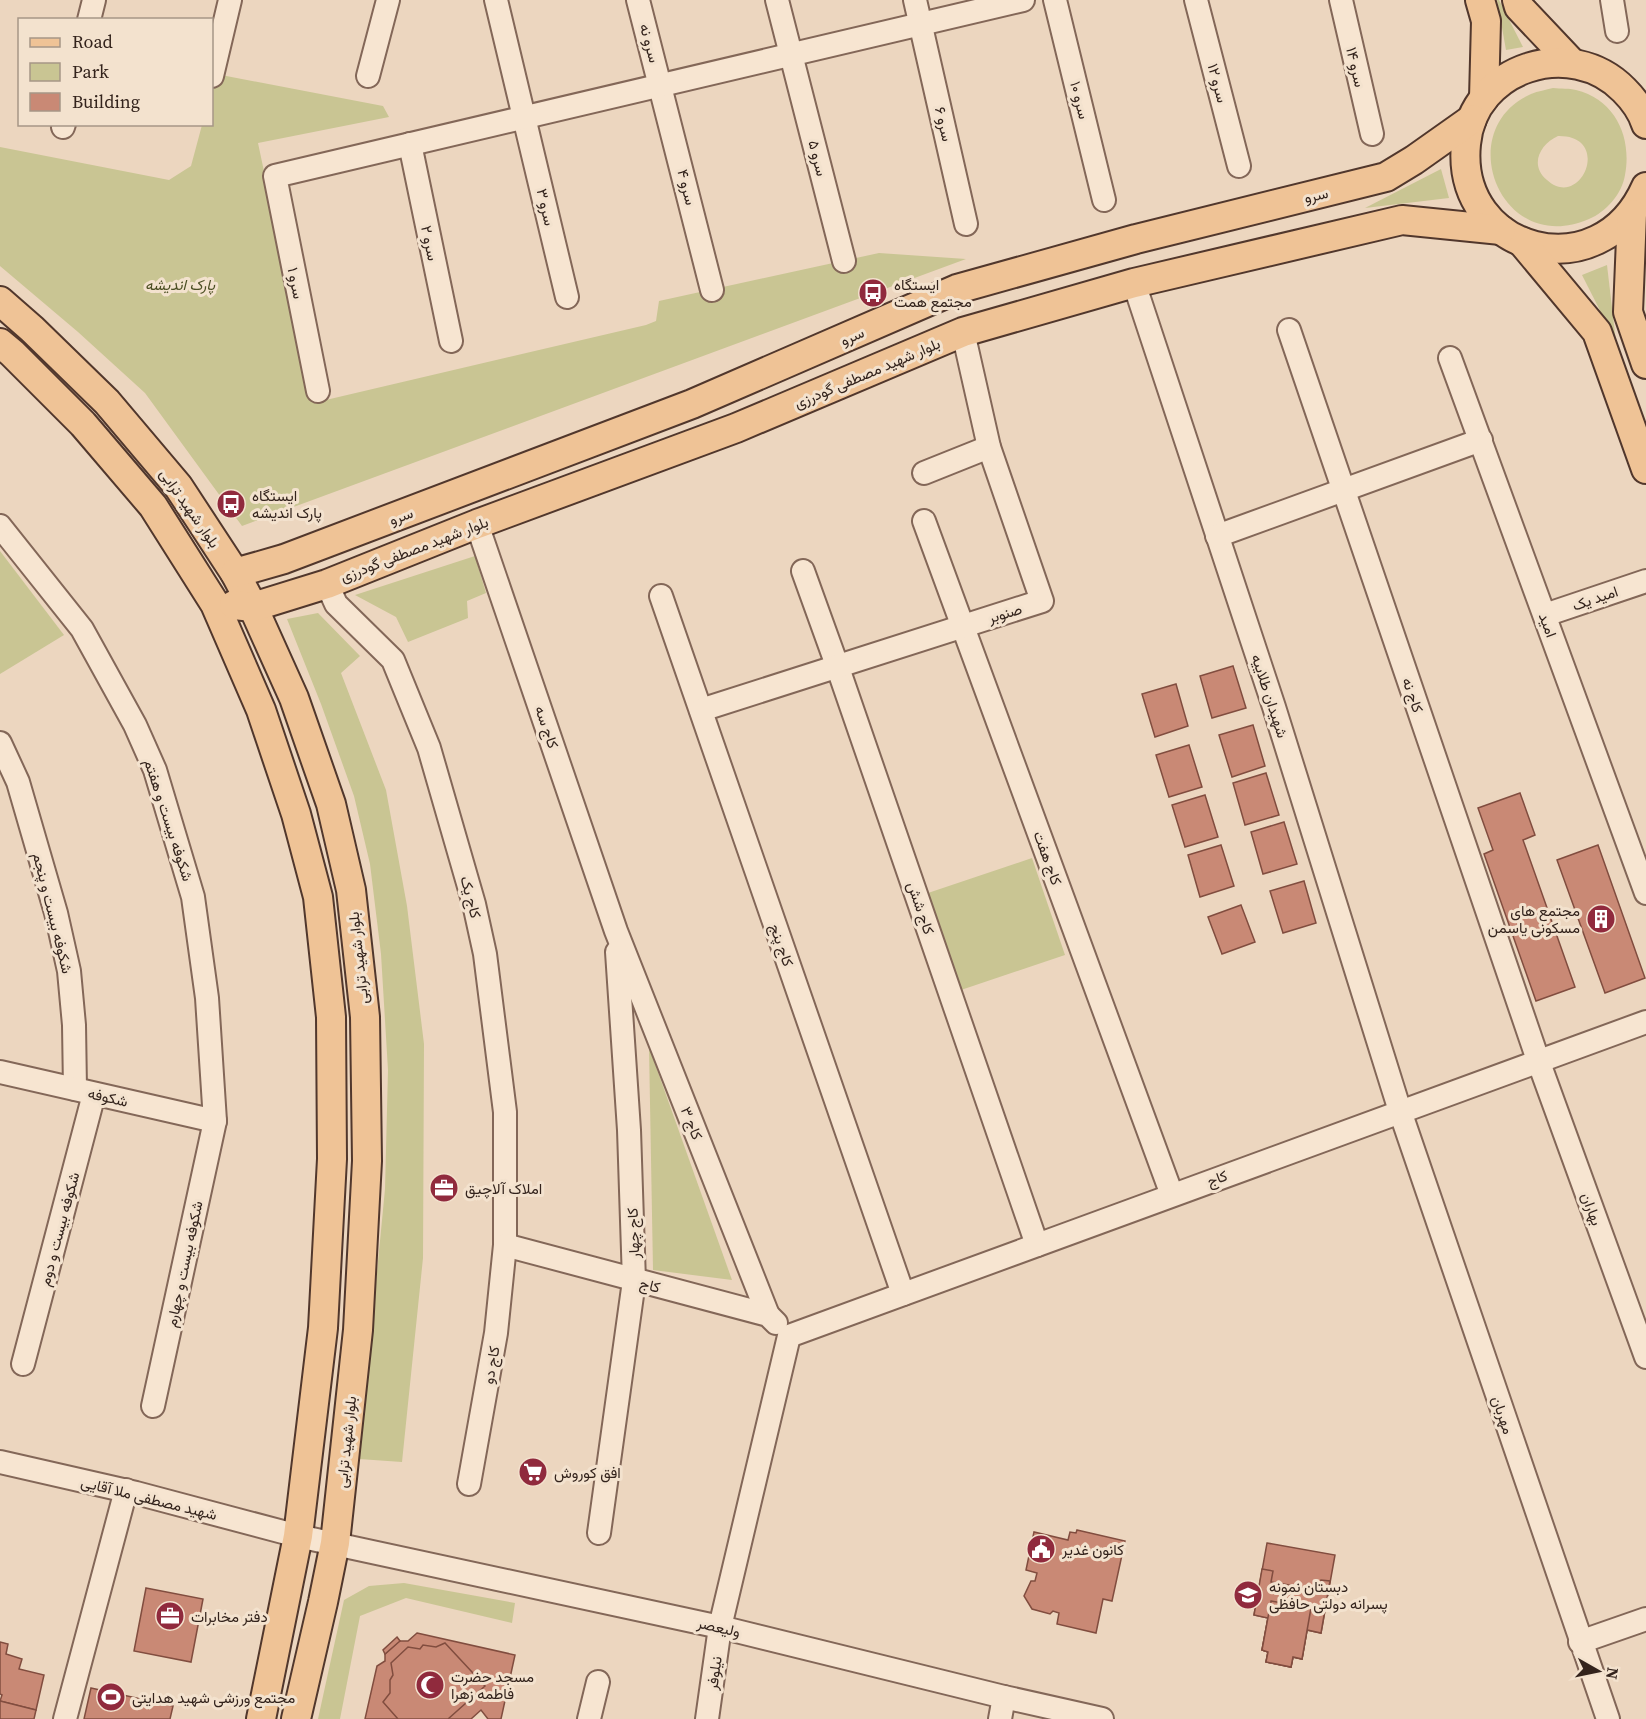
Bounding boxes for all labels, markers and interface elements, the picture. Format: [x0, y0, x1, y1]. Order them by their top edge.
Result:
legend [18, 18, 213, 126]
street label: سرو نه [635, 21, 665, 65]
text: Road [72, 29, 113, 54]
street label: سرو ۱۴ [1341, 45, 1371, 89]
text: Park [72, 59, 109, 84]
street label: سرو ۱۲ [1203, 61, 1233, 105]
street label: سرو ۱۰ [1065, 79, 1095, 121]
text: Building [72, 89, 140, 114]
street label: سرو ۶ [930, 105, 958, 144]
street label: سرو ۵ [803, 138, 833, 178]
street label: سرو ۴ [672, 167, 702, 207]
street label: سرو [1302, 182, 1330, 208]
street label: سرو ۳ [532, 186, 560, 228]
street label: سرو ۲ [416, 223, 444, 263]
street label: سرو ۱ [283, 265, 309, 301]
park label: پارک اندیشه [145, 274, 215, 295]
place label: ایستگاه مجتمع همت [894, 274, 972, 313]
bus stop icon: ایستگاه مجتمع همت [857, 277, 889, 309]
street label: سرو [837, 321, 867, 350]
street label: بلوار شهید مصطفی گودرزی [791, 333, 943, 413]
street label: بلوار شهید ترابی [155, 464, 225, 552]
place label: ایستگاه پارک اندیشه [252, 485, 322, 523]
bus stop icon: ایستگاه پارک اندیشه [215, 488, 247, 520]
street label: سرو [386, 502, 416, 530]
street label: بلوار شهید مصطفی گودرزی [337, 511, 491, 587]
street label: امید یک [1569, 580, 1621, 616]
street label: صنوبر [984, 598, 1025, 628]
street label: امید [1534, 610, 1562, 640]
street label: شهیدان طلاییه [1247, 651, 1293, 741]
street label: کاج نه [1396, 674, 1429, 716]
street label: کاج سه [529, 703, 564, 752]
street label: شکوفه بیست و هفتم [139, 756, 199, 884]
street label: کاج هفت [1028, 828, 1068, 889]
street label: شکوفه بیست و پنجم [28, 850, 78, 976]
street label: کاج یک [454, 874, 487, 921]
street label: کاج شش [901, 879, 940, 938]
place label: مجتمع های مسکونی یاسمن [1488, 900, 1580, 938]
building icon: مجتمع های مسکونی یاسمن [1585, 903, 1617, 935]
street label: بلوار شهید ترابی [343, 911, 373, 1005]
street label: کاج پنج [764, 921, 799, 970]
street label: شکوفه [86, 1082, 130, 1112]
street label: کاج ۳ [675, 1103, 708, 1143]
street label: کاج [1204, 1164, 1231, 1192]
street label: شکوفه بیست و دوم [34, 1170, 84, 1288]
office icon: املاک آلاچیق [428, 1172, 460, 1204]
place label: املاک آلاچیق [465, 1178, 542, 1199]
street label: بهاران [1576, 1190, 1608, 1228]
street label: شکوفه بیست و چهارم [160, 1199, 208, 1329]
street label: کاج چهار [622, 1207, 645, 1260]
street label: کاج [637, 1272, 663, 1299]
street label: کاج دو [477, 1344, 506, 1386]
street label: مهربان [1487, 1393, 1519, 1437]
street label: بلوار شهید ترابی [331, 1395, 361, 1489]
supermarket icon: افق کوروش [517, 1456, 549, 1488]
place label: افق کوروش [554, 1462, 621, 1483]
street label: شهید مصطفی ملا آقایی [79, 1471, 219, 1525]
public building icon: کانون غدیر [1025, 1533, 1057, 1565]
place label: کانون غدیر [1061, 1539, 1124, 1560]
place label: دبستان نمونه پسرانه دولتی حافظی [1269, 1576, 1388, 1614]
school or university icon: دبستان نمونه پسرانه دولتی حافظی [1232, 1579, 1264, 1611]
office icon: دفتر مخابرات [154, 1600, 186, 1632]
place label: دفتر مخابرات [191, 1606, 268, 1627]
street label: ولیعصر [694, 1612, 743, 1642]
north arrow [1568, 1641, 1628, 1701]
street label: نیلوفر [701, 1655, 727, 1692]
place label: مسجد حضرت فاطمه زهرا [451, 1666, 534, 1704]
text: N [1601, 1666, 1625, 1681]
mosque icon: مسجد حضرت فاطمه زهرا [414, 1669, 446, 1701]
sports icon: مجتمع ورزشی شهید هدایتی [95, 1681, 127, 1713]
place label: مجتمع ورزشی شهید هدایتی [132, 1687, 295, 1709]

